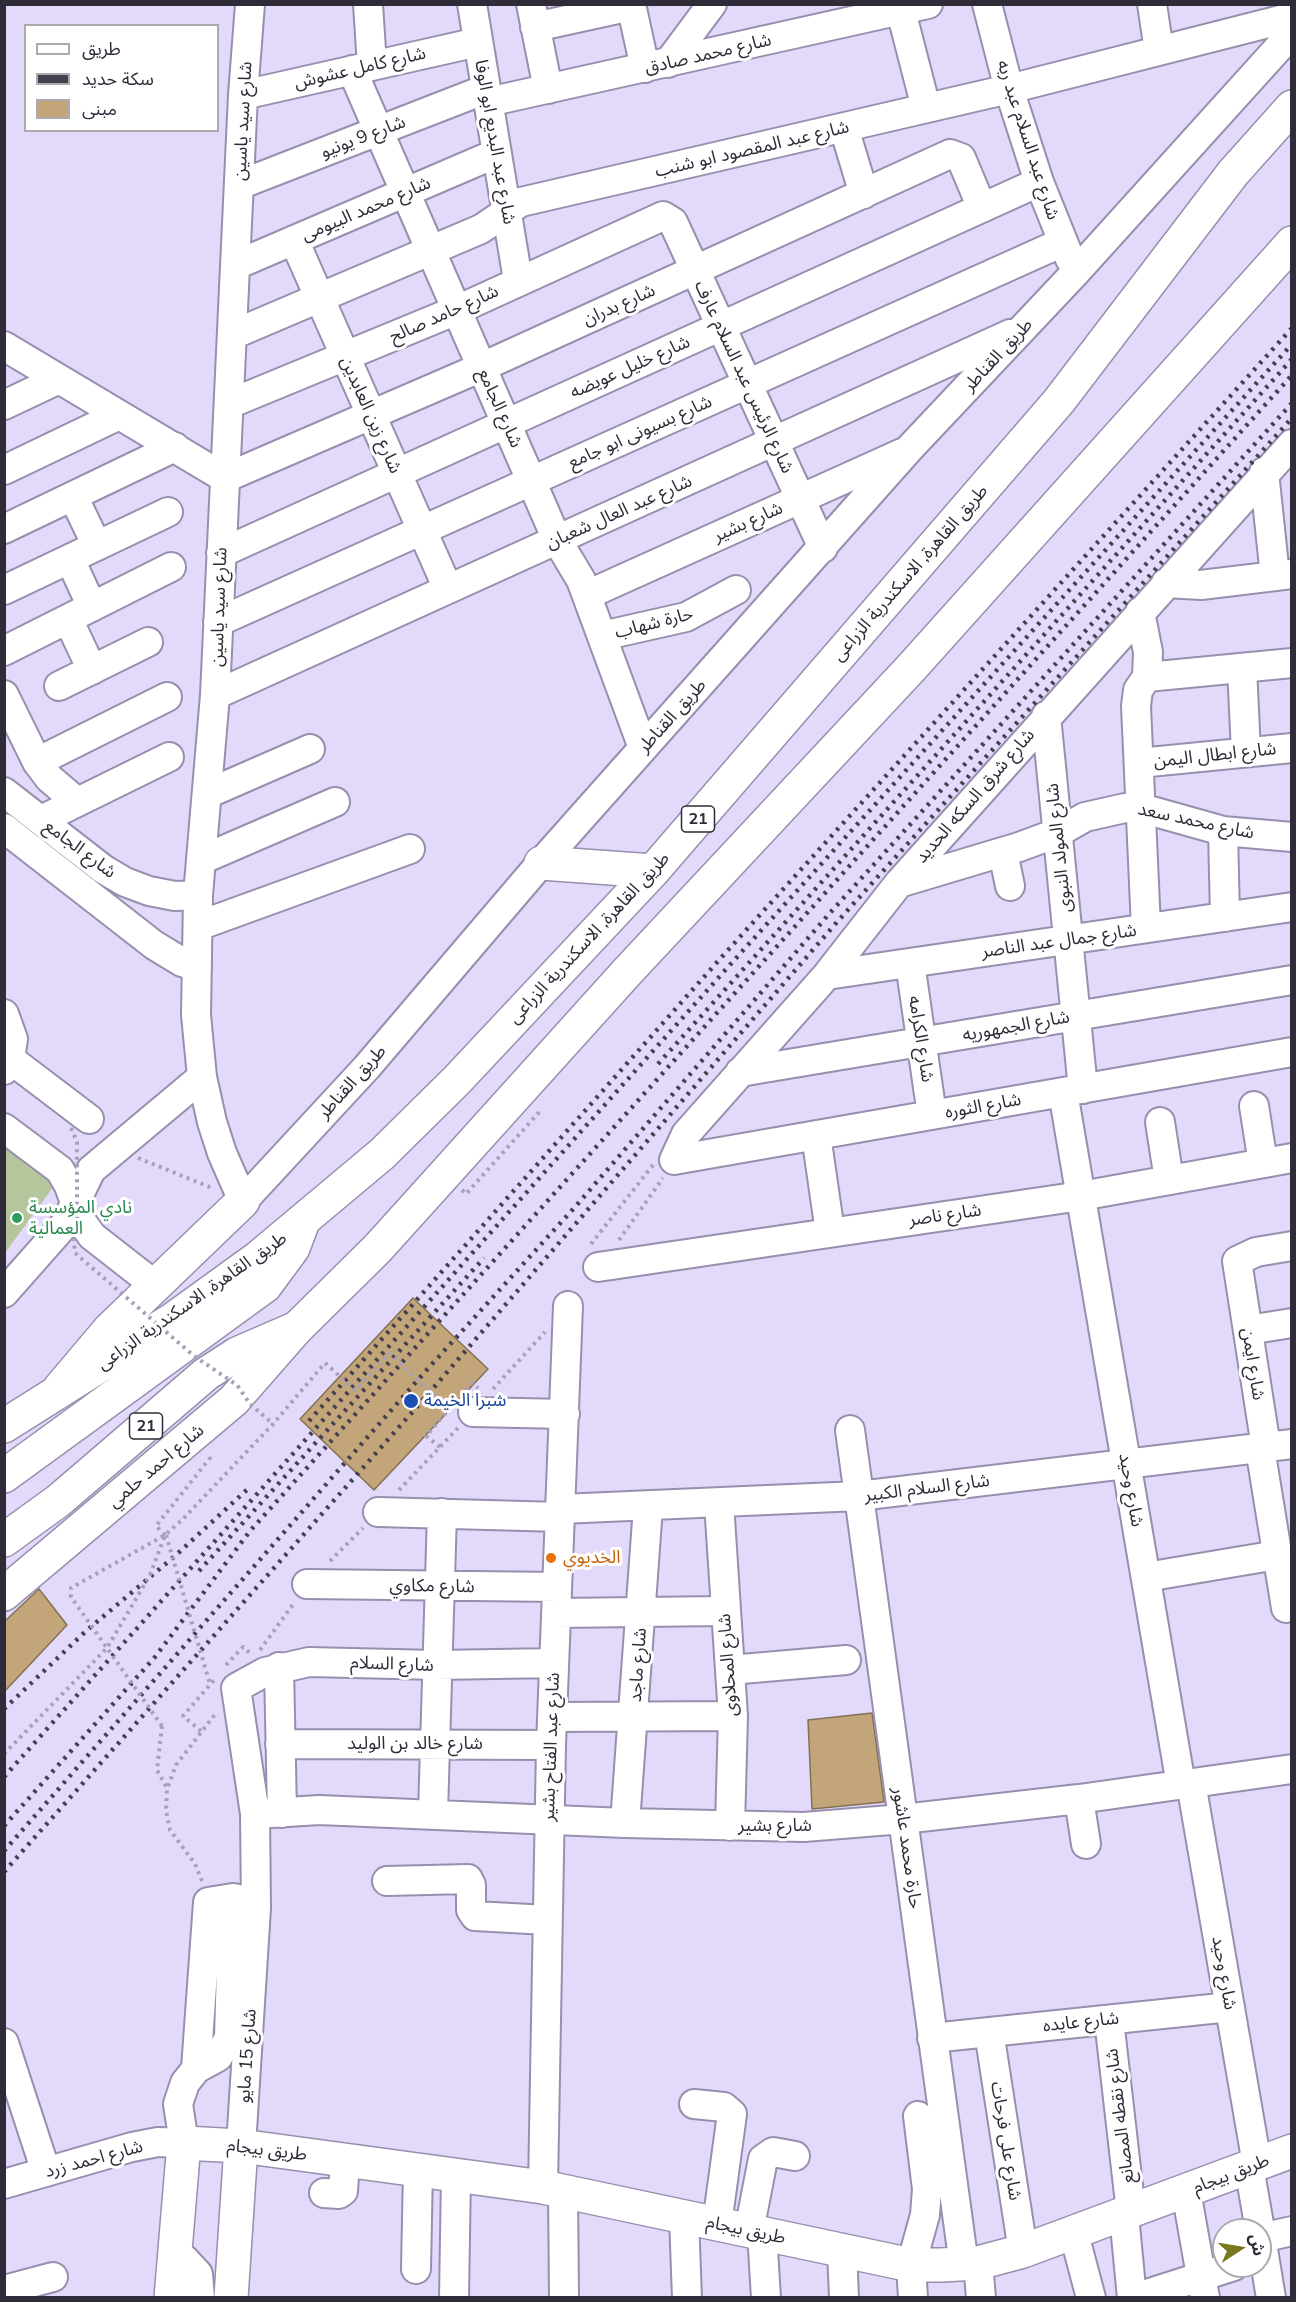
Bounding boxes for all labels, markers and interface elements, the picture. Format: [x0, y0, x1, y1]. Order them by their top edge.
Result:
legend [24, 24, 219, 132]
street label: شارع محمد صادق [643, 29, 773, 79]
text: طريق [82, 37, 121, 60]
street label: شارع كامل عشوش [292, 42, 428, 94]
street label: شارع عبد السلام عبد ربه [992, 57, 1064, 223]
street label: شارع عبد البديع ابو الوفا [470, 58, 520, 226]
street label: شارع سيد ياسين [229, 61, 257, 181]
text: سكة حديد [82, 67, 154, 90]
text: مبنى [82, 97, 117, 120]
street label: شارع 9 يونيو [317, 111, 409, 163]
street label: شارع عبد المقصود ابو شنب [653, 116, 851, 182]
street label: شارع محمد البيومى [298, 172, 434, 246]
street label: شارع الرئيس عبد السلام عارف [690, 277, 798, 477]
street label: شارع بدران [579, 279, 659, 331]
street label: شارع حامد صالح [386, 280, 502, 348]
street label: طريق القناطر [959, 314, 1037, 396]
street label: شارع خليل عويضه [567, 331, 693, 403]
street label: شارع زين العابدين [336, 353, 406, 477]
street label: شارع الجامع [473, 365, 527, 451]
street label: شارع بسيونى ابو جامع [565, 391, 715, 473]
street label: شارع عبد العال شعبان [543, 470, 695, 554]
street label: طريق القاهرة, الاسكندرية الزراعى [827, 480, 993, 666]
street label: شارع بشير [710, 497, 786, 547]
street label: شارع سيد ياسين [206, 547, 232, 667]
street label: حارة شهاب [613, 603, 695, 643]
street label: طريق القناطر [633, 675, 711, 757]
street label: شارع شرق السكه الحديد [911, 724, 1039, 868]
street label: شارع ابطال اليمن [1153, 738, 1277, 772]
street label: شارع المولد النبوى [1041, 782, 1077, 914]
street label: شارع محمد سعد [1136, 798, 1256, 844]
road number: 21 [682, 806, 714, 832]
street label: شارع الجامع [40, 815, 120, 883]
street label: طريق القاهرة, الاسكندرية الزراعى [504, 848, 674, 1028]
street label: شارع جمال عبد الناصر [980, 919, 1138, 963]
street label: شارع الكرامه [904, 994, 938, 1084]
street label: شارع الجمهوريه [961, 1006, 1071, 1046]
street label: طريق القناطر [313, 1041, 391, 1123]
street label: شارع الثوره [943, 1089, 1023, 1123]
place label: نادي المؤسسة العمالية [29, 1197, 132, 1240]
street label: شارع ناصر [907, 1199, 983, 1231]
marker: نادي المؤسسة العمالية [10, 1211, 24, 1225]
street label: طريق القاهرة, الاسكندرية الزراعى [93, 1227, 291, 1375]
street label: شارع ايمن [1237, 1326, 1269, 1402]
place label: شبرا الخيمة [424, 1390, 506, 1412]
marker: شبرا الخيمة [402, 1392, 420, 1410]
road number: 21 [130, 1413, 162, 1439]
street label: شارع احمد حلمي [103, 1419, 209, 1513]
street label: شارع وحيد [1114, 1451, 1148, 1529]
street label: شارع السلام الكبير [863, 1470, 991, 1506]
place label: الخديوي [563, 1547, 621, 1569]
marker: الخديوي [544, 1551, 558, 1565]
street label: شارع مكاوي [389, 1574, 475, 1598]
street label: شارع المحلاوى [714, 1613, 742, 1717]
street label: شارع ماجد [625, 1627, 651, 1703]
street label: شارع السلام [350, 1652, 434, 1676]
street label: شارع عبد الفتاح بشير [538, 1672, 564, 1822]
street label: شارع خالد بن الوليد [347, 1733, 483, 1755]
street label: حارة محمد عاشور [888, 1786, 926, 1910]
street label: شارع بشير [738, 1815, 812, 1837]
street label: شارع وحيد [1207, 1934, 1241, 2012]
street label: شارع عايده [1042, 2007, 1120, 2037]
street label: شارع 15 مايو [233, 2008, 261, 2104]
street label: شارع نقطه المصانع [1101, 2047, 1139, 2185]
street label: شارع على فرحات [986, 2080, 1026, 2202]
street label: طريق بيجام [226, 2134, 308, 2166]
street label: شارع احمد زرد [43, 2136, 145, 2182]
street label: طريق بيجام [1190, 2150, 1272, 2198]
street label: طريق بيجام [704, 2211, 788, 2249]
north arrow [1212, 2218, 1272, 2278]
text: ش [1246, 2232, 1270, 2257]

